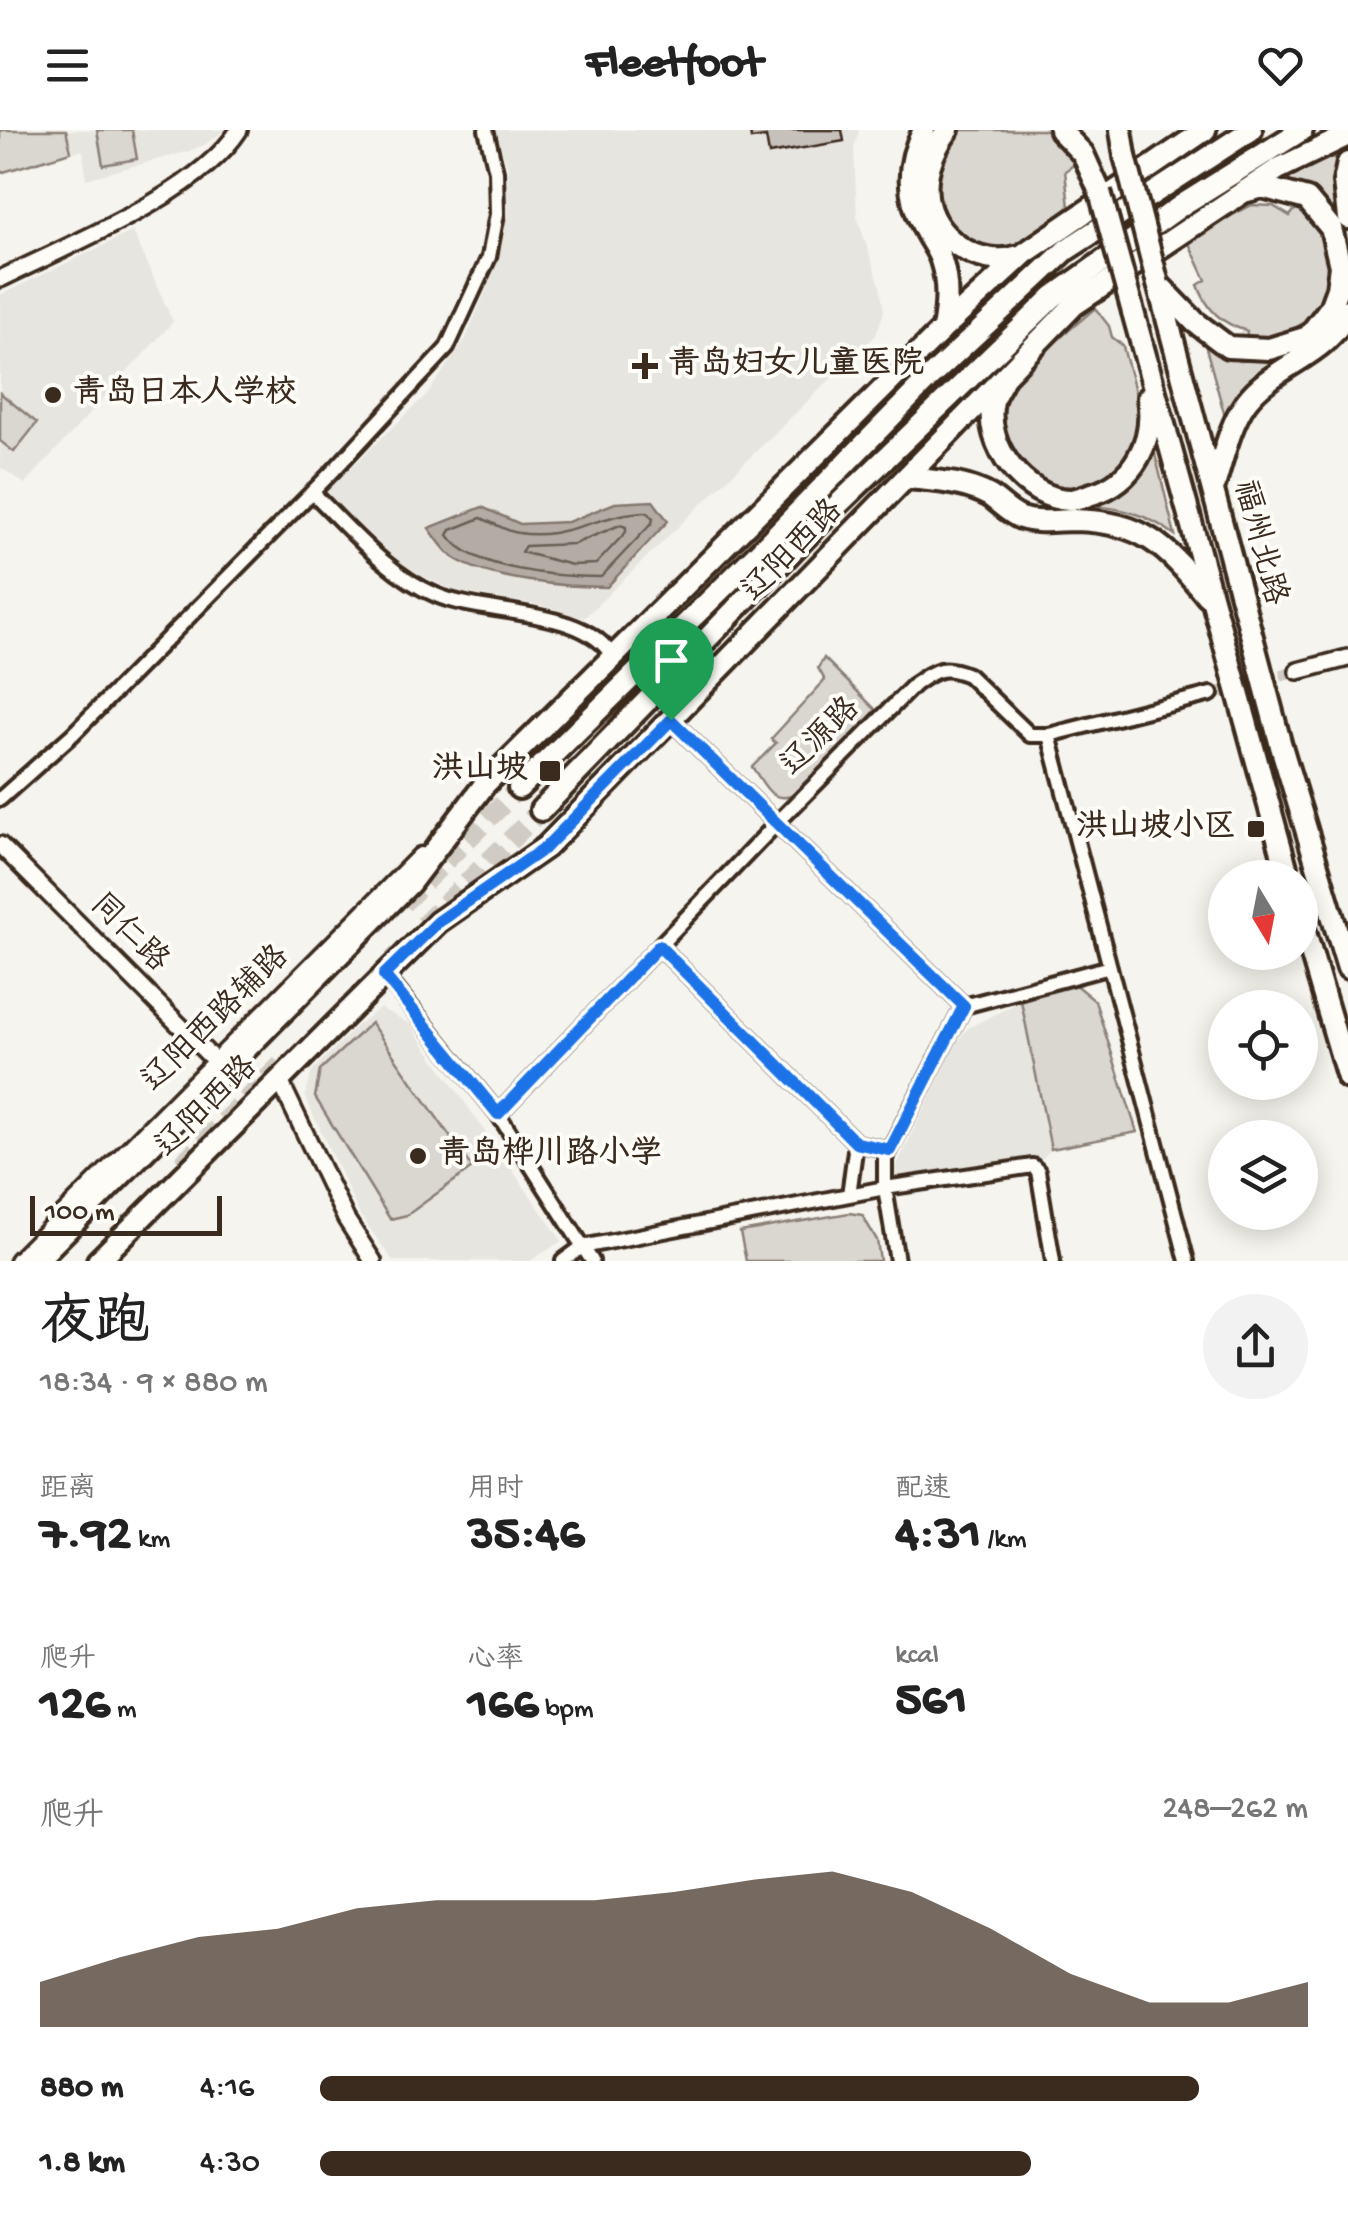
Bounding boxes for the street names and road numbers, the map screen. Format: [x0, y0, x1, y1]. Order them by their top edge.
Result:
street label: 福州北路 [1223, 476, 1295, 610]
street label: 辽阳西路 [734, 491, 852, 611]
street label: 辽源路 [773, 689, 869, 785]
street label: 同仁路 [81, 885, 177, 981]
street label: 辽阳西路辅路 [134, 937, 298, 1101]
street label: 辽阳西路 [148, 1048, 267, 1167]

